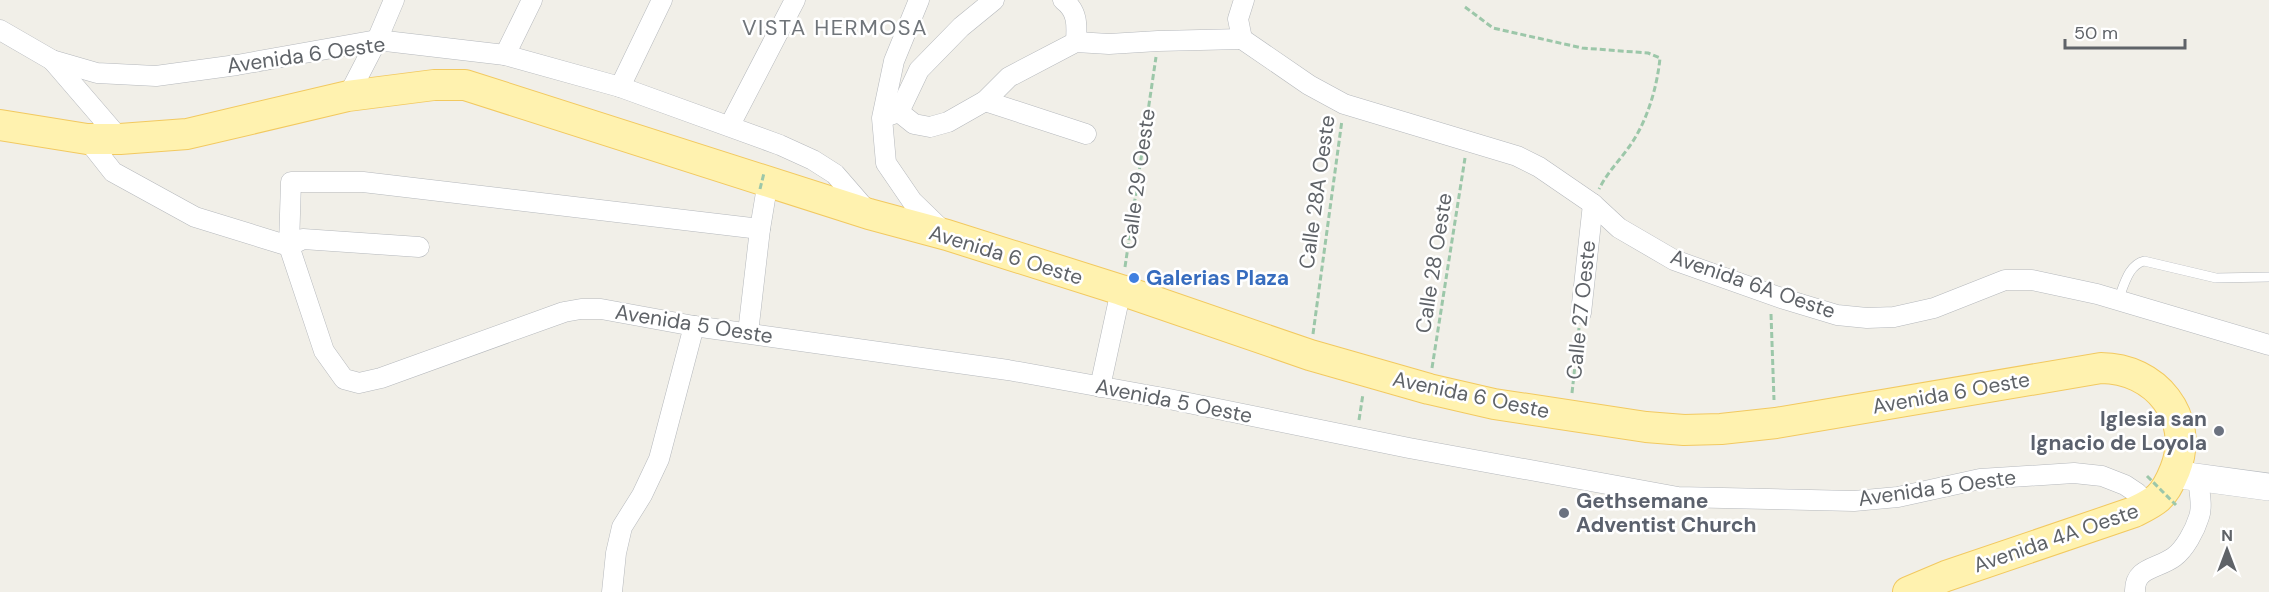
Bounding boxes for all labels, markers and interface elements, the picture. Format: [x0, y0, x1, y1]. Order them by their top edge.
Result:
scale bar [2065, 12, 2185, 50]
district label: VISTA HERMOSA [742, 13, 928, 42]
text: 50 m [2074, 21, 2118, 45]
street label: Avenida 6 Oeste [225, 30, 387, 80]
street label: Calle 29 Oeste [1114, 107, 1162, 251]
street label: Calle 28A Oeste [1292, 113, 1342, 271]
street label: Calle 28 Oeste [1409, 191, 1459, 335]
street label: Avenida 6 Oeste [926, 218, 1086, 292]
street label: Calle 27 Oeste [1560, 239, 1602, 381]
street label: Avenida 6A Oeste [1667, 243, 1839, 325]
place label: Galerias Plaza [1146, 264, 1289, 292]
marker: Galerias Plaza [1127, 271, 1141, 285]
street label: Avenida 5 Oeste [613, 298, 775, 350]
street label: Avenida 6 Oeste [1390, 365, 1552, 425]
street label: Avenida 6 Oeste [1870, 365, 2032, 421]
street label: Avenida 5 Oeste [1093, 372, 1255, 430]
place label: Iglesia san Ignacio de Loyola [2030, 405, 2207, 457]
marker: Iglesia san Ignacio de Loyola [2212, 424, 2226, 438]
street label: Avenida 5 Oeste [1856, 463, 2018, 513]
place label: Gethsemane Adventist Church [1576, 487, 1756, 539]
street label: Avenida 4A Oeste [1970, 497, 2142, 579]
marker: Gethsemane Adventist Church [1557, 506, 1571, 520]
north arrow [2197, 520, 2257, 580]
text: N [2221, 525, 2233, 546]

